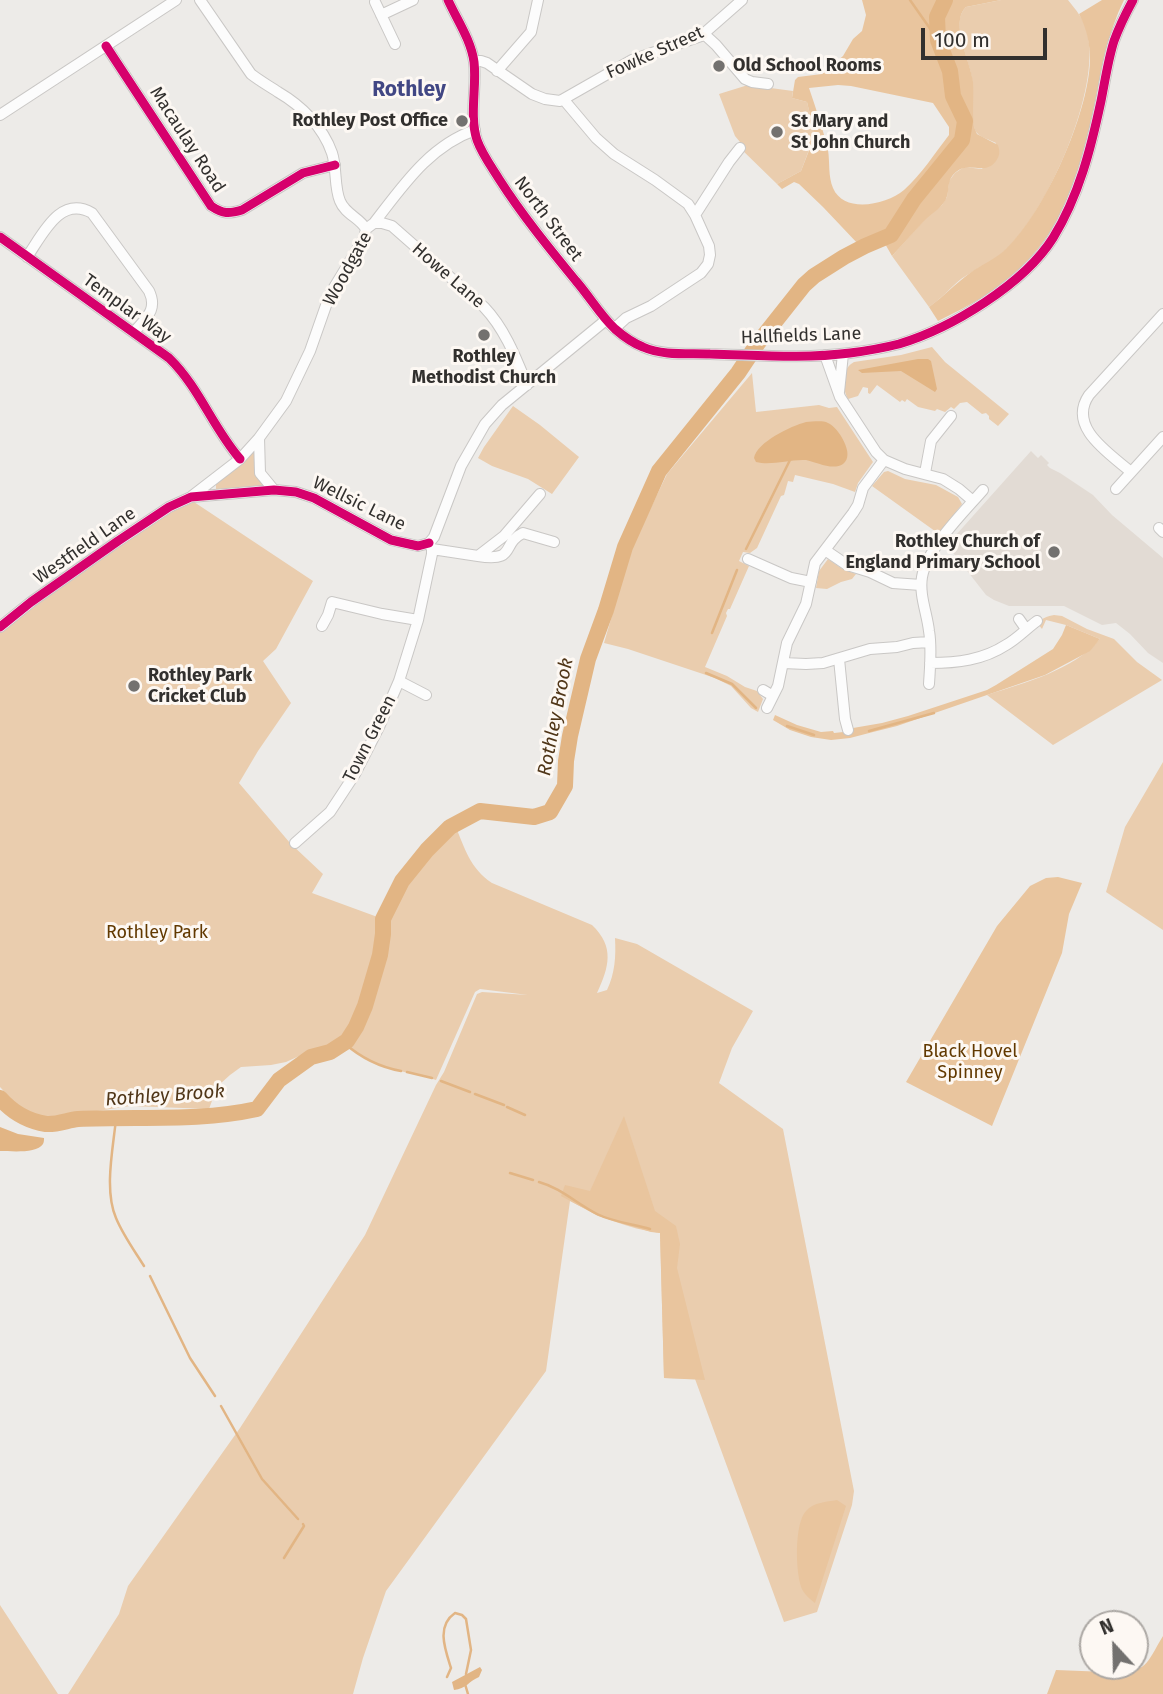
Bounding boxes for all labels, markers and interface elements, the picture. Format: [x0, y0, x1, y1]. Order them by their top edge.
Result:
scale bar [925, 14, 1051, 58]
street label: Fowke Street [603, 22, 707, 84]
text: 100 m [934, 27, 990, 53]
place label: Old School Rooms [733, 55, 881, 77]
marker: Old School Rooms [711, 58, 727, 74]
district label: Rothley [372, 77, 446, 103]
street label: Macaulay Road [145, 83, 229, 197]
place label: Rothley Post Office [292, 110, 448, 132]
place label: St Mary and St John Church [791, 111, 910, 154]
marker: Rothley Post Office [454, 113, 470, 129]
marker: St Mary and St John Church [769, 124, 785, 140]
street label: North Street [509, 172, 587, 266]
street label: Woodgate [319, 228, 377, 310]
street label: Howe Lane [407, 239, 489, 313]
street label: Templar Way [79, 270, 175, 348]
street label: Hallfields Lane [740, 323, 862, 349]
marker: Rothley Methodist Church [476, 327, 492, 343]
place label: Rothley Methodist Church [412, 346, 556, 388]
street label: Wellsic Lane [309, 472, 409, 536]
street label: Westfield Lane [30, 503, 140, 589]
place label: Rothley Church of England Primary School [846, 531, 1040, 574]
marker: Rothley Church of England Primary School [1046, 544, 1062, 560]
water label: Rothley Brook [533, 656, 579, 778]
place label: Rothley Park Cricket Club [148, 665, 252, 708]
marker: Rothley Park Cricket Club [126, 678, 142, 694]
street label: Town Green [339, 692, 401, 786]
park label: Rothley Park [106, 922, 208, 944]
park label: Black Hovel Spinney [922, 1041, 1018, 1084]
water label: Rothley Brook [105, 1080, 225, 1112]
north arrow [1079, 1610, 1149, 1680]
text: N [1097, 1614, 1117, 1640]

